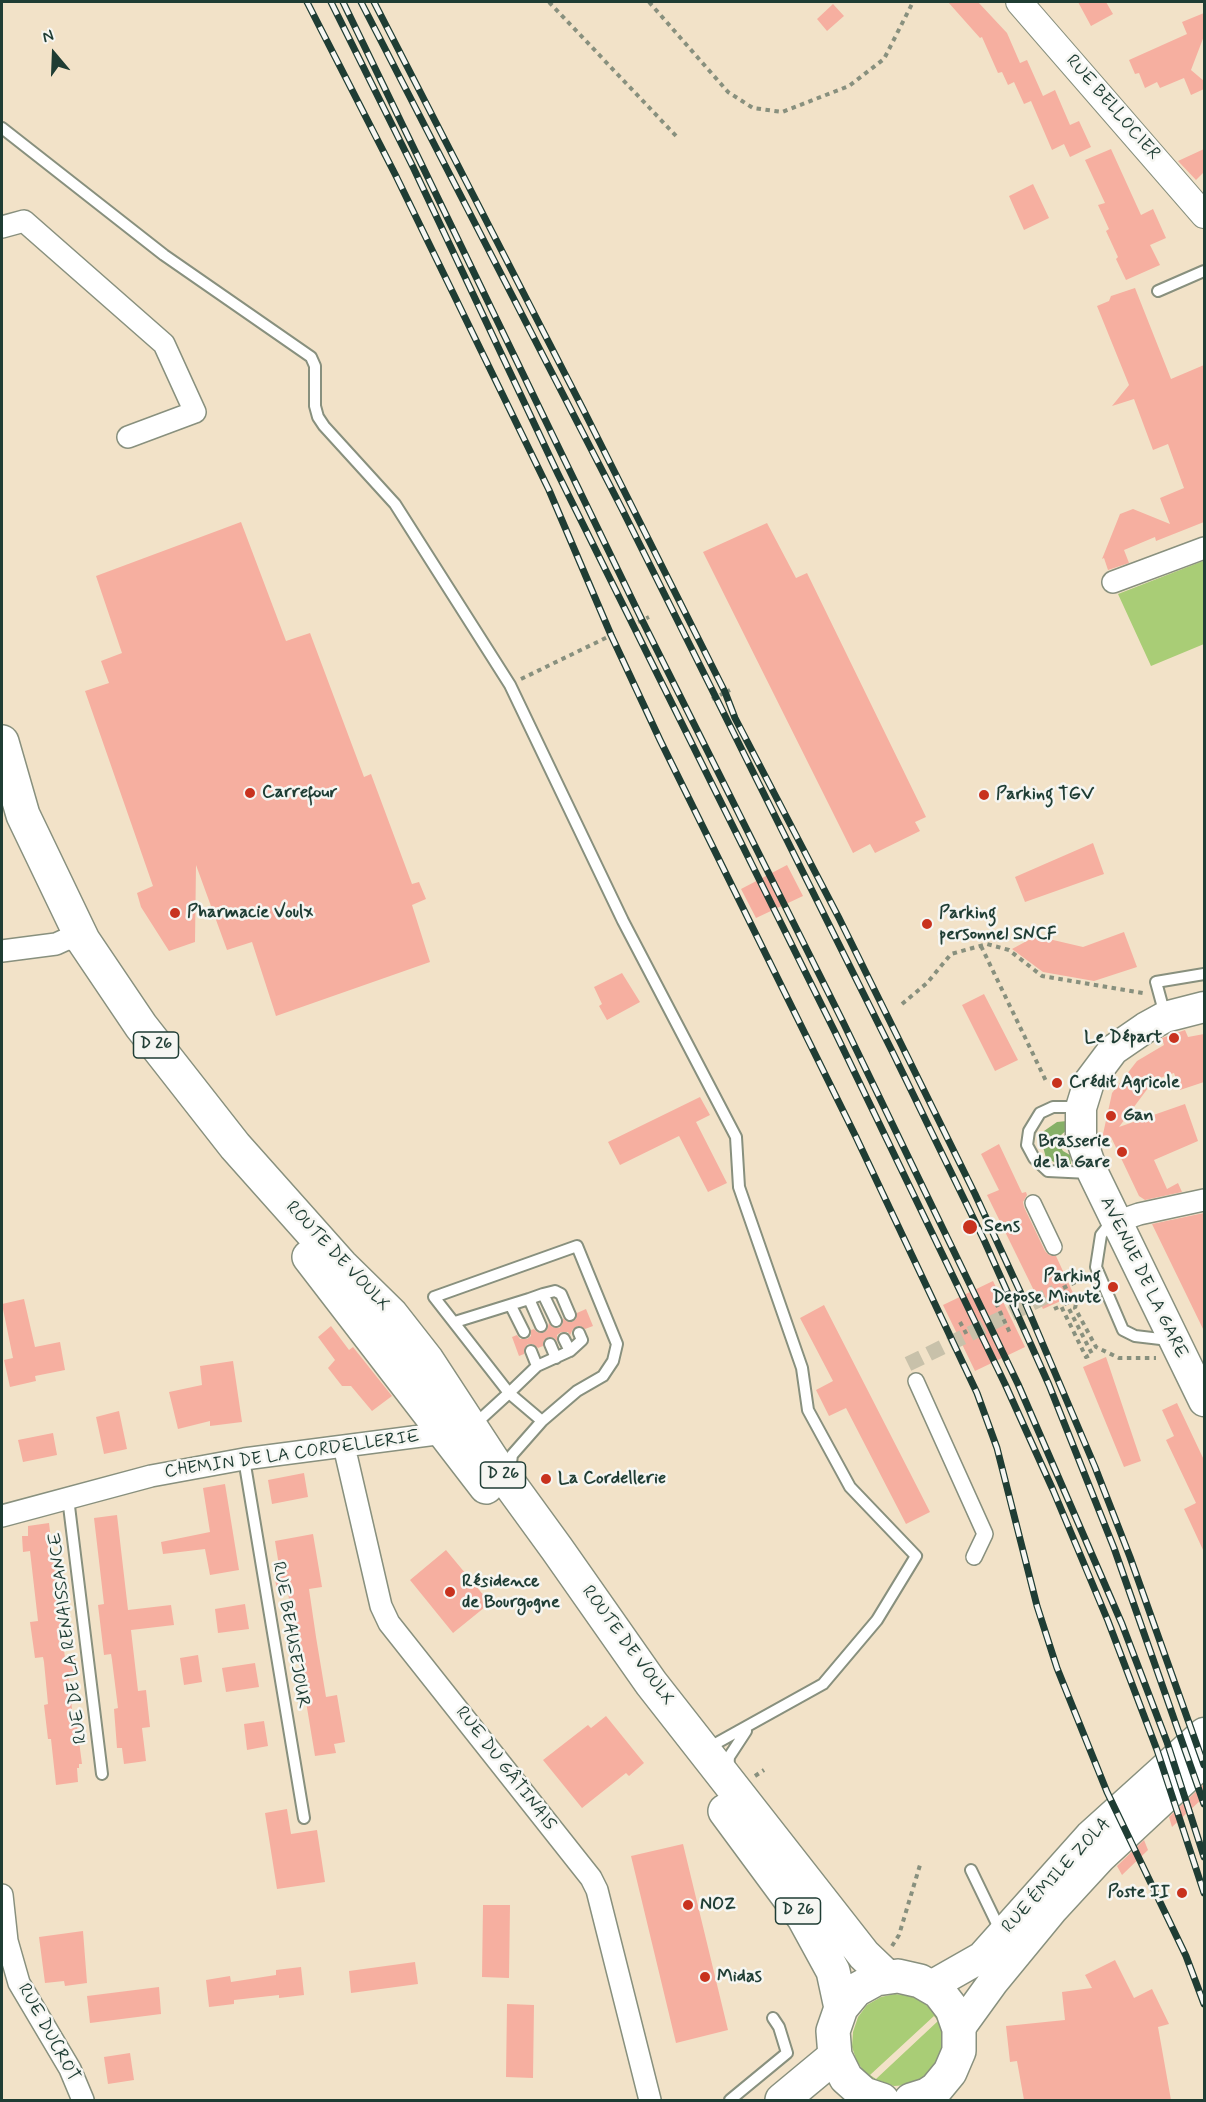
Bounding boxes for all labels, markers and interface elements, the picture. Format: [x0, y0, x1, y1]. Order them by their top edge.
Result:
north arrow [24, 24, 84, 84]
text: N [40, 25, 56, 48]
street label: RUE BELLOCIER [1060, 51, 1164, 165]
place label: Carrefour [262, 782, 337, 804]
place label: Parking TGV [996, 784, 1094, 806]
marker: Carrefour [243, 786, 257, 800]
marker: Parking TGV [977, 788, 991, 802]
place label: Pharmacie Voulx [187, 902, 313, 924]
place label: Parking personnel SNCF [939, 903, 1057, 946]
marker: Pharmacie Voulx [168, 906, 182, 920]
marker: Parking personnel SNCF [920, 917, 934, 931]
place label: Le Départ [1084, 1027, 1162, 1049]
marker: Le Départ [1167, 1031, 1181, 1045]
road number: D 26 [134, 1032, 178, 1058]
place label: Crédit Agricole [1069, 1072, 1180, 1094]
marker: Crédit Agricole [1050, 1076, 1064, 1090]
place label: Gan [1123, 1105, 1154, 1127]
marker: Gan [1104, 1109, 1118, 1123]
place label: Brasserie de la Gare [1033, 1131, 1110, 1174]
marker: Brasserie de la Gare [1115, 1145, 1129, 1159]
street label: AVENUE DE LA GARE [1094, 1194, 1192, 1362]
street label: ROUTE DE VOULX [280, 1197, 394, 1317]
place label: Sens [984, 1216, 1020, 1238]
marker: Sens [961, 1218, 979, 1236]
place label: Parking Depose Minute [992, 1266, 1101, 1308]
marker: Parking Depose Minute [1106, 1280, 1120, 1294]
street label: CHEMIN DE LA CORDELLERIE [163, 1426, 421, 1484]
road number: D 26 [480, 1462, 526, 1488]
place label: La Cordellerie [558, 1468, 666, 1490]
marker: La Cordellerie [539, 1472, 553, 1486]
street label: RUE DE LA RENAISSANCE [45, 1531, 93, 1745]
street label: RUE BEAUSEJOUR [266, 1560, 314, 1710]
place label: Résidence de Bourgogne [462, 1571, 560, 1614]
street label: ROUTE DE VOULX [576, 1582, 678, 1710]
marker: Résidence de Bourgogne [443, 1585, 457, 1599]
street label: RUE DU GÂTINAIS [450, 1703, 560, 1835]
street label: RUE ÉMILE ZOLA [998, 1814, 1116, 1938]
place label: Poste II [1108, 1882, 1170, 1904]
marker: Poste II [1175, 1886, 1189, 1900]
place label: NOZ [700, 1894, 735, 1916]
marker: NOZ [681, 1898, 695, 1912]
road number: D 26 [776, 1898, 820, 1924]
place label: Midas [717, 1966, 762, 1988]
marker: Midas [698, 1970, 712, 1984]
street label: RUE DUCROT [12, 1980, 84, 2086]

